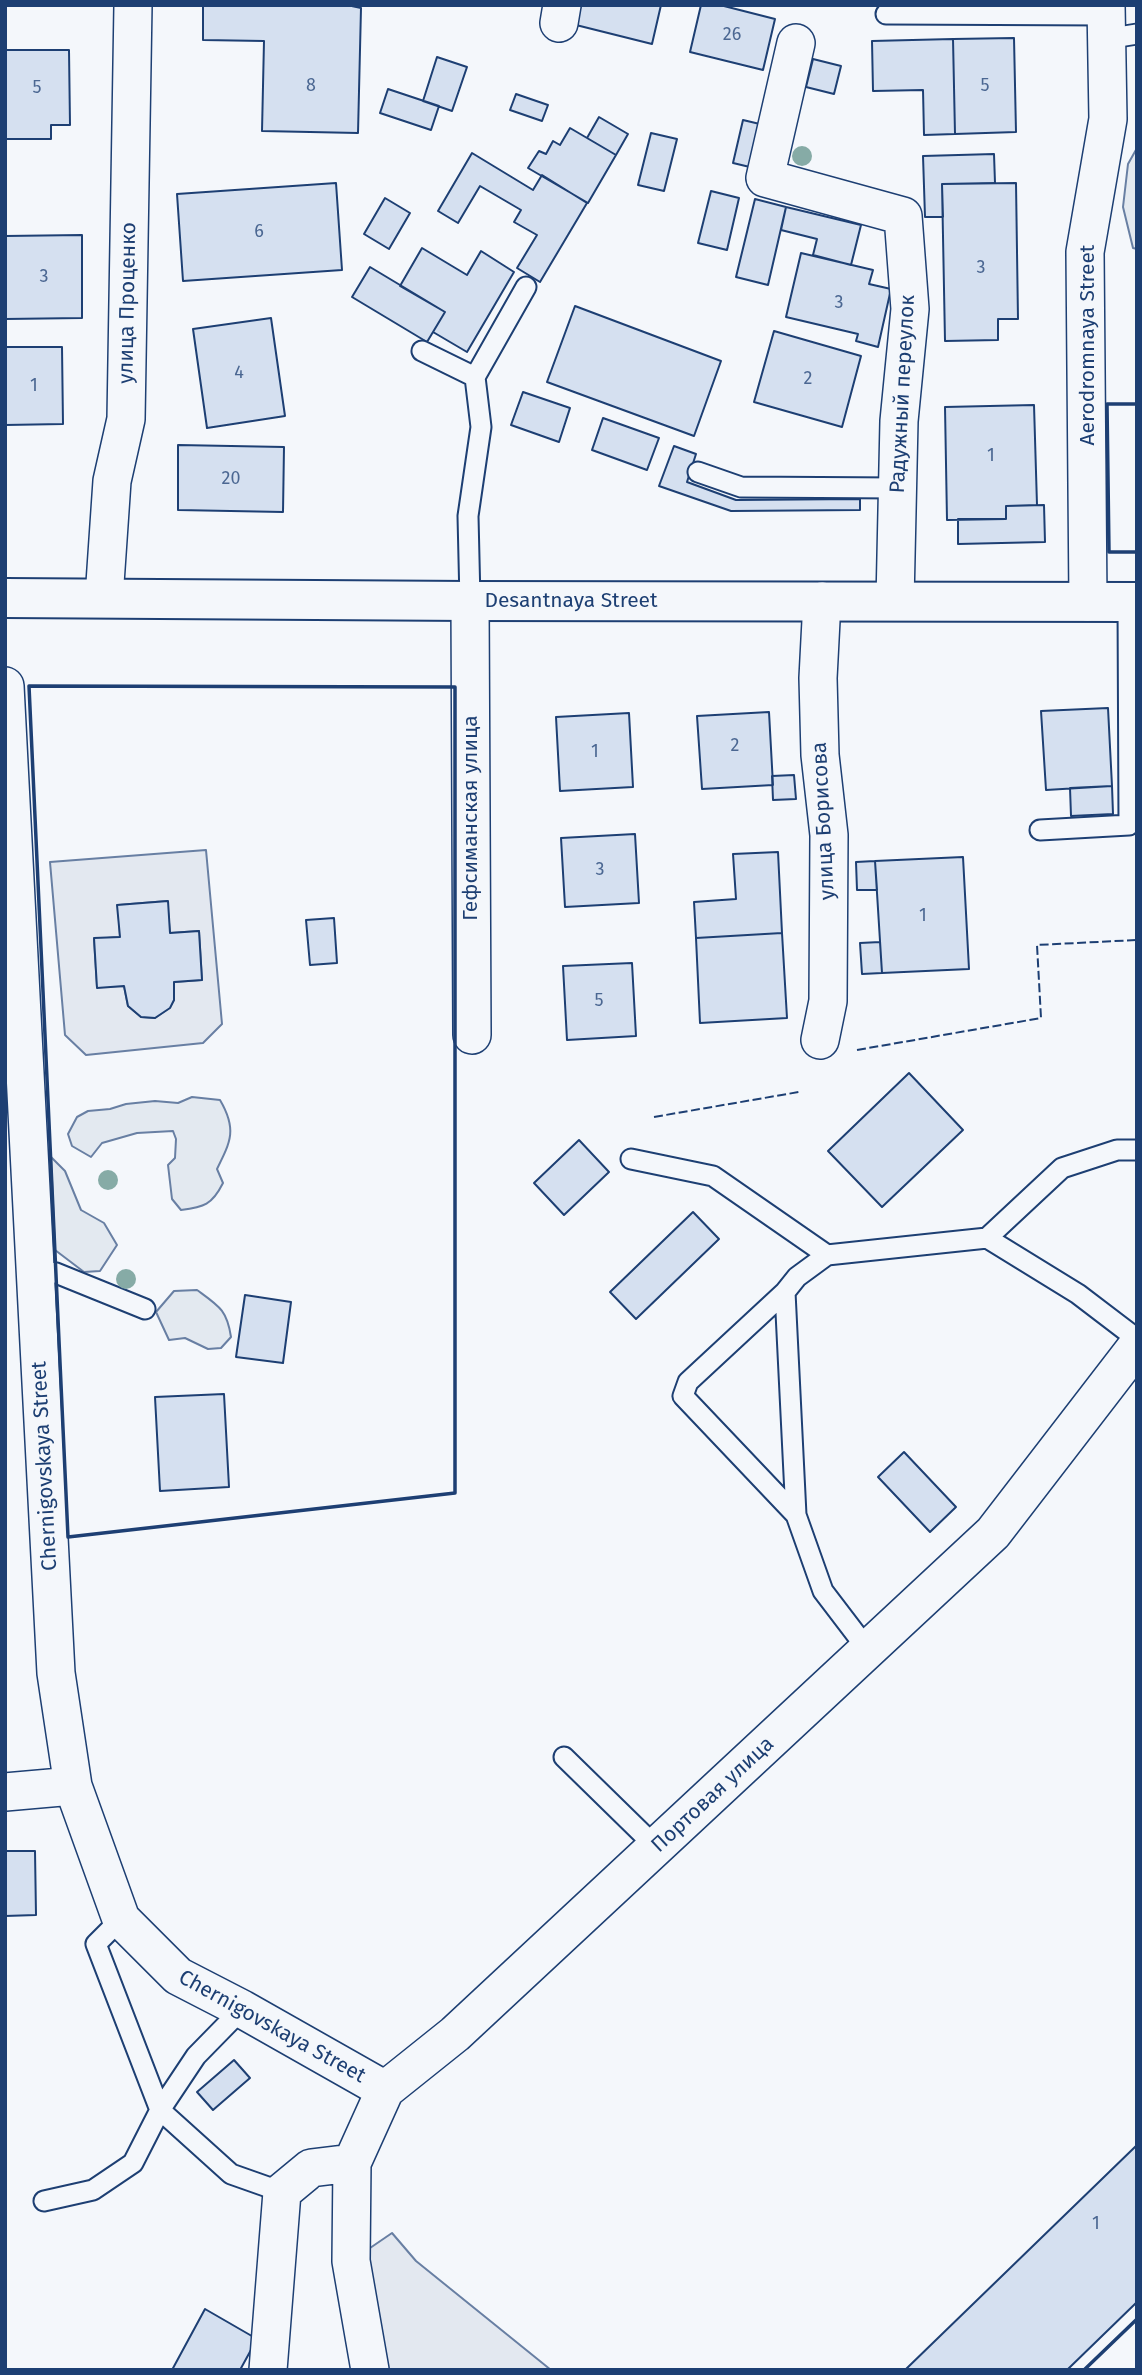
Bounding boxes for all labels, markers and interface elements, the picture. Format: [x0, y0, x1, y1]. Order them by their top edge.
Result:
house number: 26 [723, 24, 741, 46]
house number: 8 [306, 75, 316, 97]
house number: 5 [980, 75, 990, 97]
house number: 5 [32, 77, 42, 99]
house number: 6 [254, 221, 264, 243]
street label: улица Проценко [114, 222, 142, 384]
street label: Aerodromnaya Street [1075, 245, 1101, 445]
house number: 3 [977, 257, 985, 279]
house number: 3 [40, 266, 48, 288]
house number: 3 [835, 292, 843, 314]
street label: Радужный переулок [885, 294, 921, 494]
house number: 4 [234, 362, 244, 384]
house number: 2 [804, 368, 812, 390]
house number: 1 [30, 375, 38, 397]
house number: 1 [987, 445, 995, 467]
house number: 20 [222, 468, 240, 490]
street label: Desantnaya Street [484, 588, 658, 614]
street label: Гефсиманская улица [458, 715, 484, 921]
house number: 2 [731, 735, 739, 757]
house number: 1 [591, 741, 599, 763]
street label: улица Борисова [807, 741, 841, 901]
house number: 3 [596, 859, 604, 881]
house number: 1 [919, 905, 927, 927]
house number: 5 [594, 990, 604, 1012]
street label: Chernigovskaya Street [27, 1361, 63, 1571]
street label: Портовая улица [647, 1732, 779, 1858]
street label: Chernigovskaya Street [174, 1965, 370, 2089]
house number: 1 [1092, 2213, 1100, 2235]

